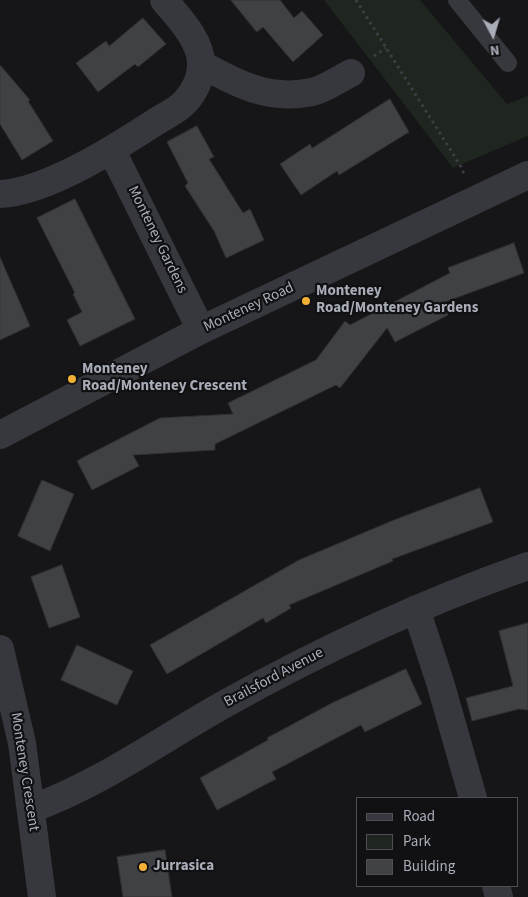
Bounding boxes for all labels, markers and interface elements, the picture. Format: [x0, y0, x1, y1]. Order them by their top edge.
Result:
north arrow [468, 10, 518, 60]
text: N [489, 39, 500, 60]
street label: Monteney Gardens [123, 183, 191, 297]
street label: Monteney Road [201, 279, 297, 337]
place label: Monteney Road/Monteney Gardens [316, 283, 478, 318]
marker: Monteney Road/Monteney Gardens [300, 295, 312, 307]
place label: Monteney Road/Monteney Crescent [82, 361, 247, 396]
marker: Monteney Road/Monteney Crescent [66, 373, 78, 385]
street label: Brailsford Avenue [221, 644, 327, 712]
street label: Monteney Crescent [6, 711, 42, 833]
legend [356, 797, 518, 887]
text: Road [403, 806, 435, 827]
text: Park [403, 831, 431, 852]
text: Building [403, 856, 455, 877]
place label: Jurrasica [153, 858, 214, 876]
marker: Jurrasica [137, 861, 149, 873]

